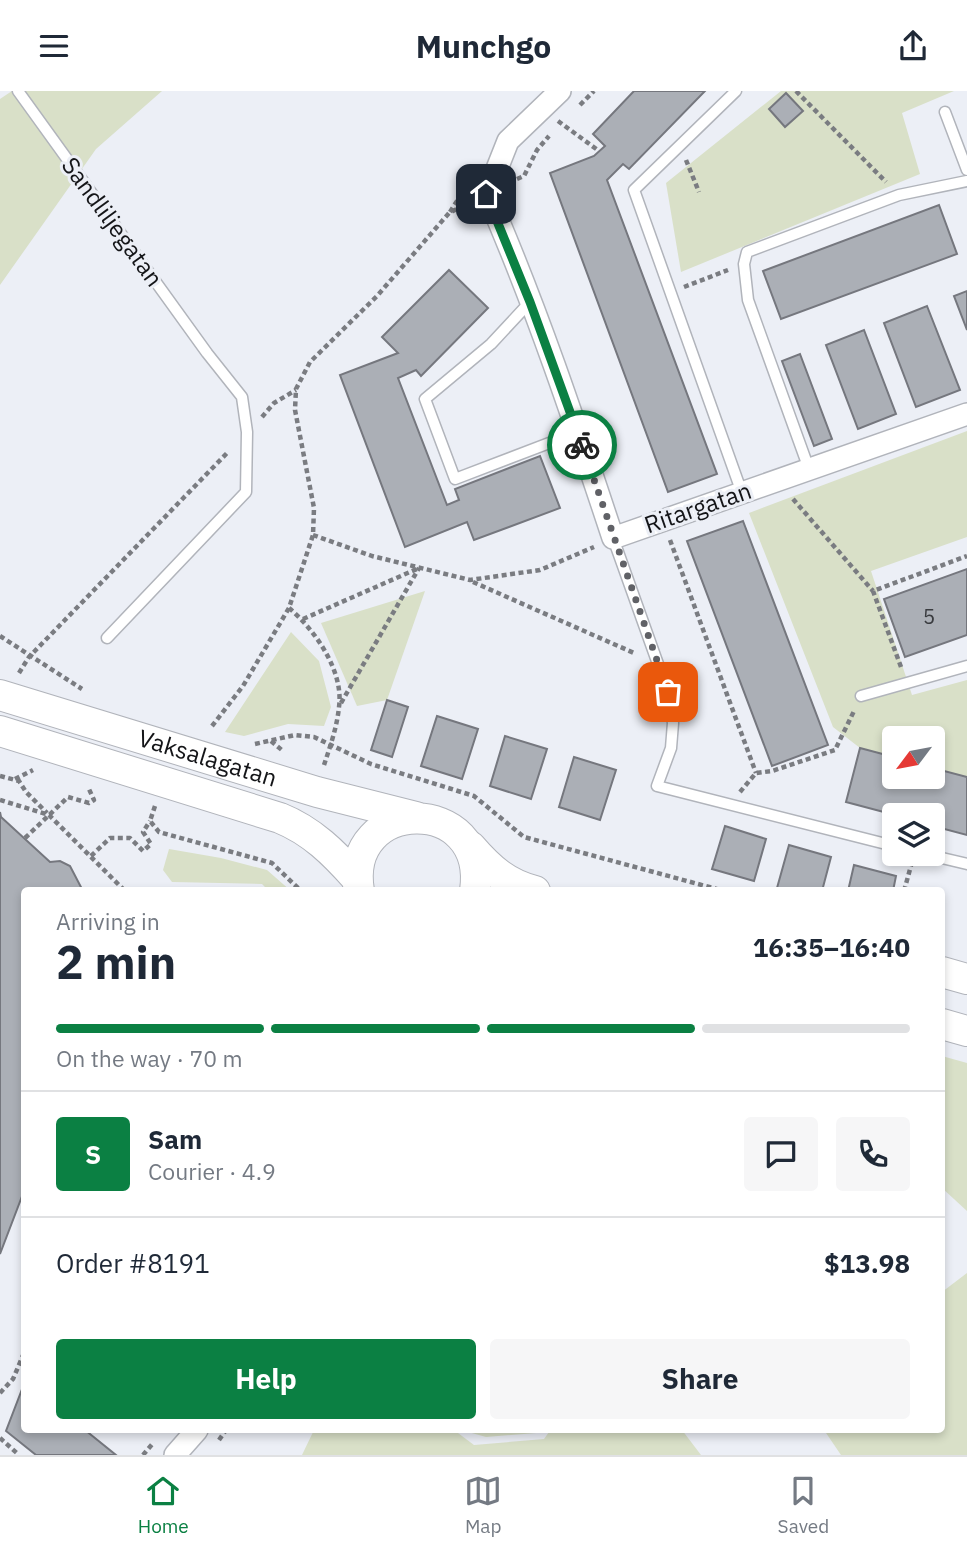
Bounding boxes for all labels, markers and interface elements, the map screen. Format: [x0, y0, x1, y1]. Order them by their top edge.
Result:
text: Munchgo [416, 25, 551, 67]
icon: menu [35, 27, 73, 65]
icon: share [894, 27, 932, 65]
street label: Sandliljegatan [55, 150, 171, 293]
pin [456, 164, 516, 224]
icon: home [467, 175, 505, 213]
courier [547, 410, 617, 480]
icon: bike [563, 426, 601, 464]
street label: Ritargatan [640, 474, 755, 540]
house number: 5 [923, 602, 935, 630]
pin [638, 662, 698, 722]
icon: bag [649, 673, 687, 711]
street label: Vaksalagatan [135, 721, 281, 794]
north arrow [882, 726, 945, 789]
map controls [882, 726, 945, 866]
button: layers [882, 803, 945, 866]
text: Arriving in [56, 906, 160, 936]
text: 16:35–16:40 [753, 930, 910, 964]
text: 2 min [56, 932, 176, 992]
text: On the way · 70 m [56, 1043, 243, 1073]
button: chat [744, 1117, 818, 1191]
button: phone [836, 1117, 910, 1191]
text: Sam [148, 1122, 202, 1156]
text: S [85, 1137, 101, 1171]
text: Courier · 4.9 [148, 1156, 276, 1186]
text: Order #8191 [56, 1246, 210, 1280]
text: $13.98 [824, 1246, 910, 1280]
button: Help [56, 1339, 476, 1419]
button: Share [490, 1339, 910, 1419]
tab: Home [138, 1472, 189, 1538]
tab: Map [464, 1472, 502, 1538]
tab: Saved [778, 1472, 829, 1538]

